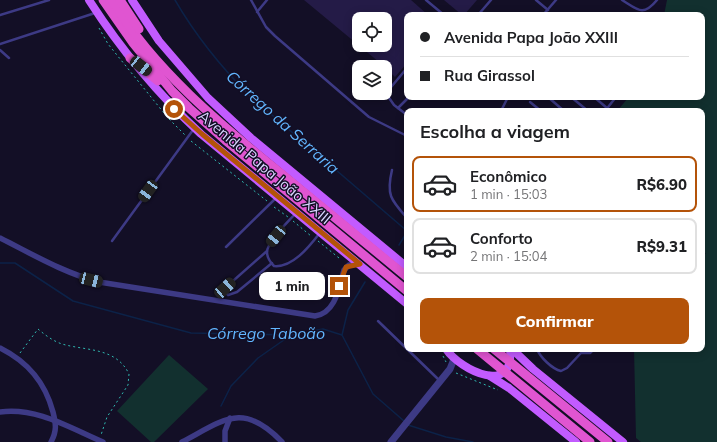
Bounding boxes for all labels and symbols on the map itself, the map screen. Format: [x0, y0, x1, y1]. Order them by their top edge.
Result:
car [128, 54, 154, 78]
water label: Córrego da Serraria [222, 66, 344, 178]
route start [165, 100, 183, 118]
street label: Avenida Papa João XXIII [195, 106, 335, 228]
car [136, 178, 160, 204]
car [264, 223, 288, 249]
car [78, 271, 104, 289]
callout: 1 min [259, 272, 325, 300]
car [212, 276, 238, 300]
route end [330, 277, 348, 295]
water label: Córrego Taboão [207, 323, 325, 343]

